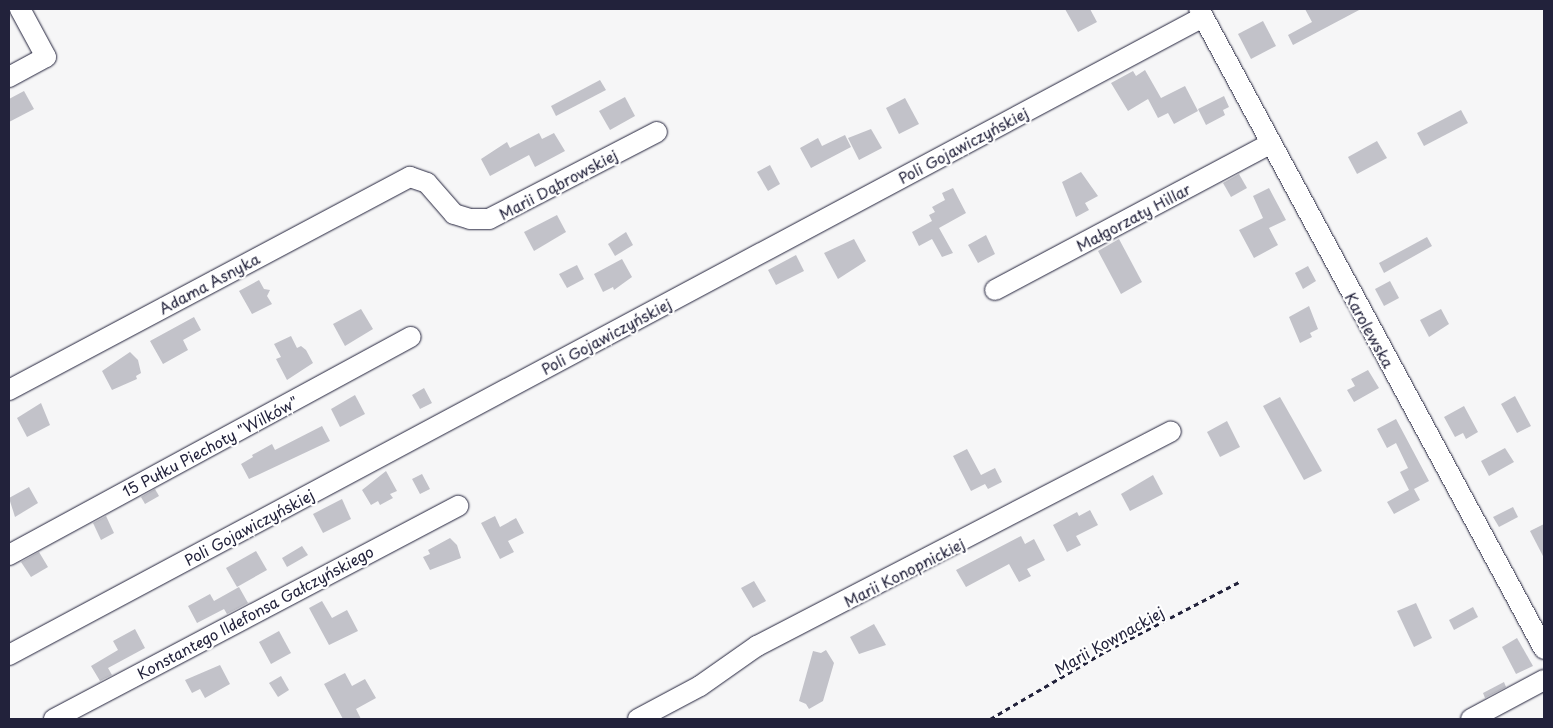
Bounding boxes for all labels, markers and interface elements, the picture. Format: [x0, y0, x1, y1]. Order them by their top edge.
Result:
street label: Poli Gojawiczyńskiej [895, 103, 1031, 187]
street label: Marii Dąbrowskiej [495, 145, 621, 223]
street label: Małgorzaty Hillar [1072, 179, 1194, 255]
street label: Adama Asnyka [155, 249, 263, 317]
street label: Karolewska [1342, 289, 1398, 371]
street label: Poli Gojawiczyńskiej [538, 294, 674, 378]
street label: 15 Pułku Piechoty "Wilków" [118, 392, 302, 500]
street label: Poli Gojawiczyńskiej [181, 485, 317, 569]
street label: Marii Konopnickiej [840, 534, 968, 610]
street label: Konstantego Ildefonsa Gałczyńskiego [133, 542, 377, 682]
street label: Marii Kownackiej [1051, 602, 1167, 678]

